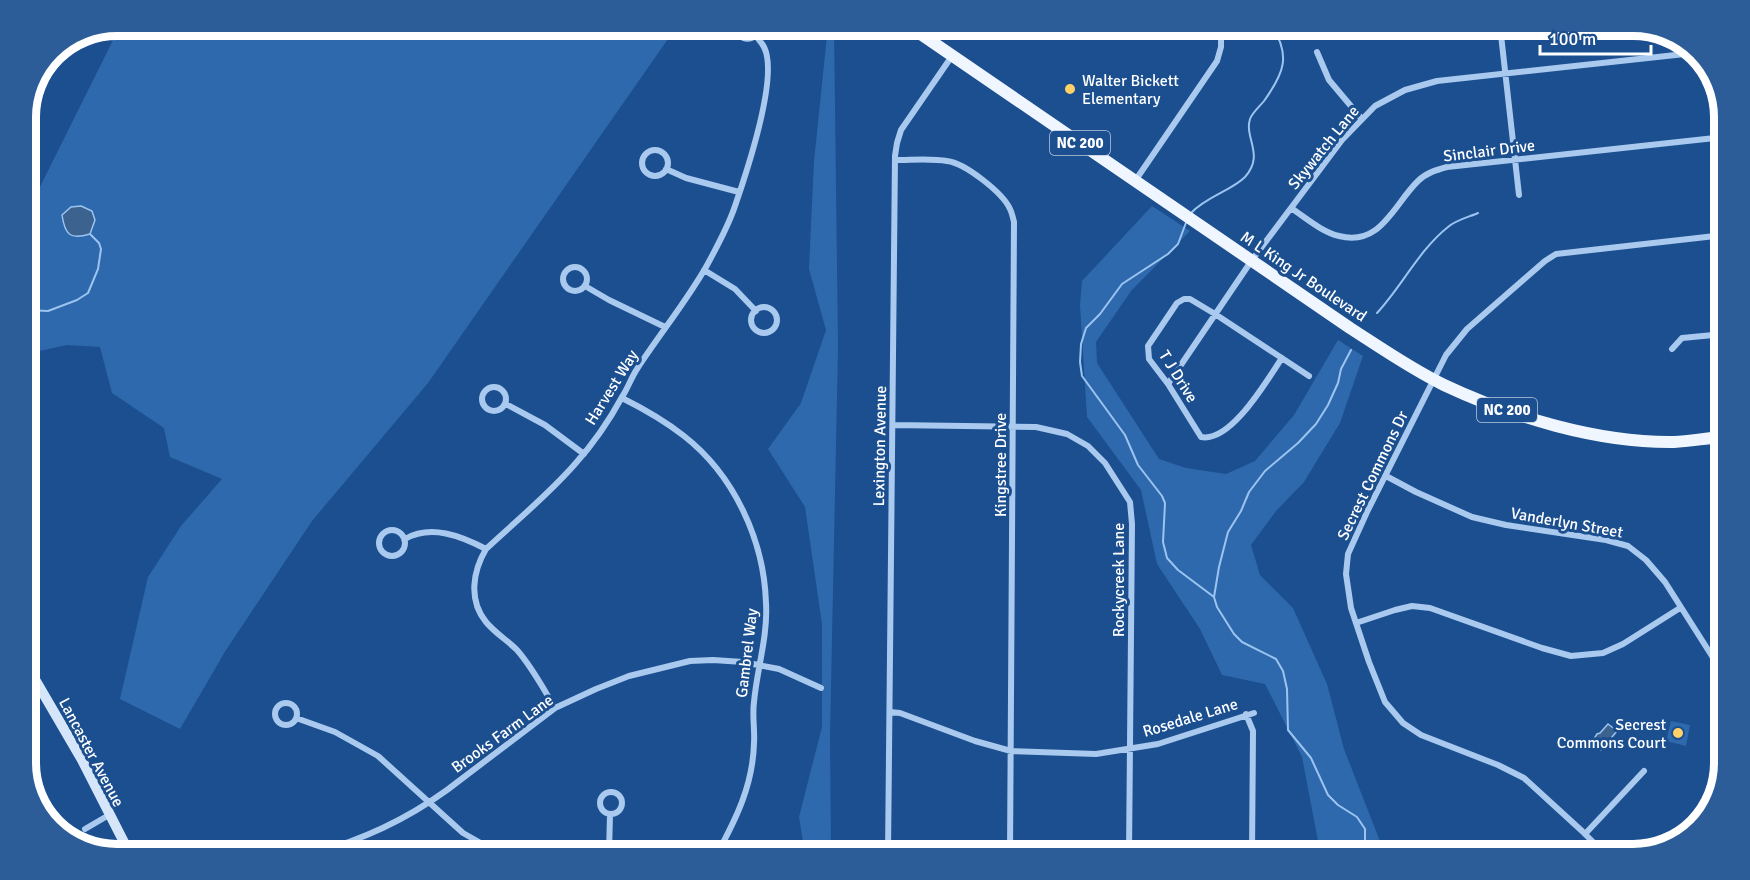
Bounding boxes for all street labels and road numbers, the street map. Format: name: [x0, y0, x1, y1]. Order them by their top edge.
street label: Skywatch Lane: [1284, 102, 1364, 194]
road number: NC 200: [1050, 131, 1110, 155]
street label: Sinclair Drive: [1442, 135, 1536, 167]
street label: M L King Jr Boulevard: [1237, 227, 1370, 326]
street label: Harvest Way: [581, 346, 643, 429]
street label: T J Drive: [1154, 347, 1202, 406]
street label: Lexington Avenue: [869, 385, 891, 507]
road number: NC 200: [1477, 398, 1537, 422]
street label: Secrest Commons Dr: [1333, 407, 1413, 543]
street label: Kingstree Drive: [991, 413, 1011, 517]
street label: Vanderlyn Street: [1509, 503, 1625, 543]
street label: Rockycreek Lane: [1109, 523, 1129, 637]
street label: Gambrel Way: [732, 607, 762, 699]
street label: Brooks Farm Lane: [448, 690, 558, 778]
street label: Rosedale Lane: [1140, 694, 1240, 742]
street label: Lancaster Avenue: [54, 695, 128, 810]

